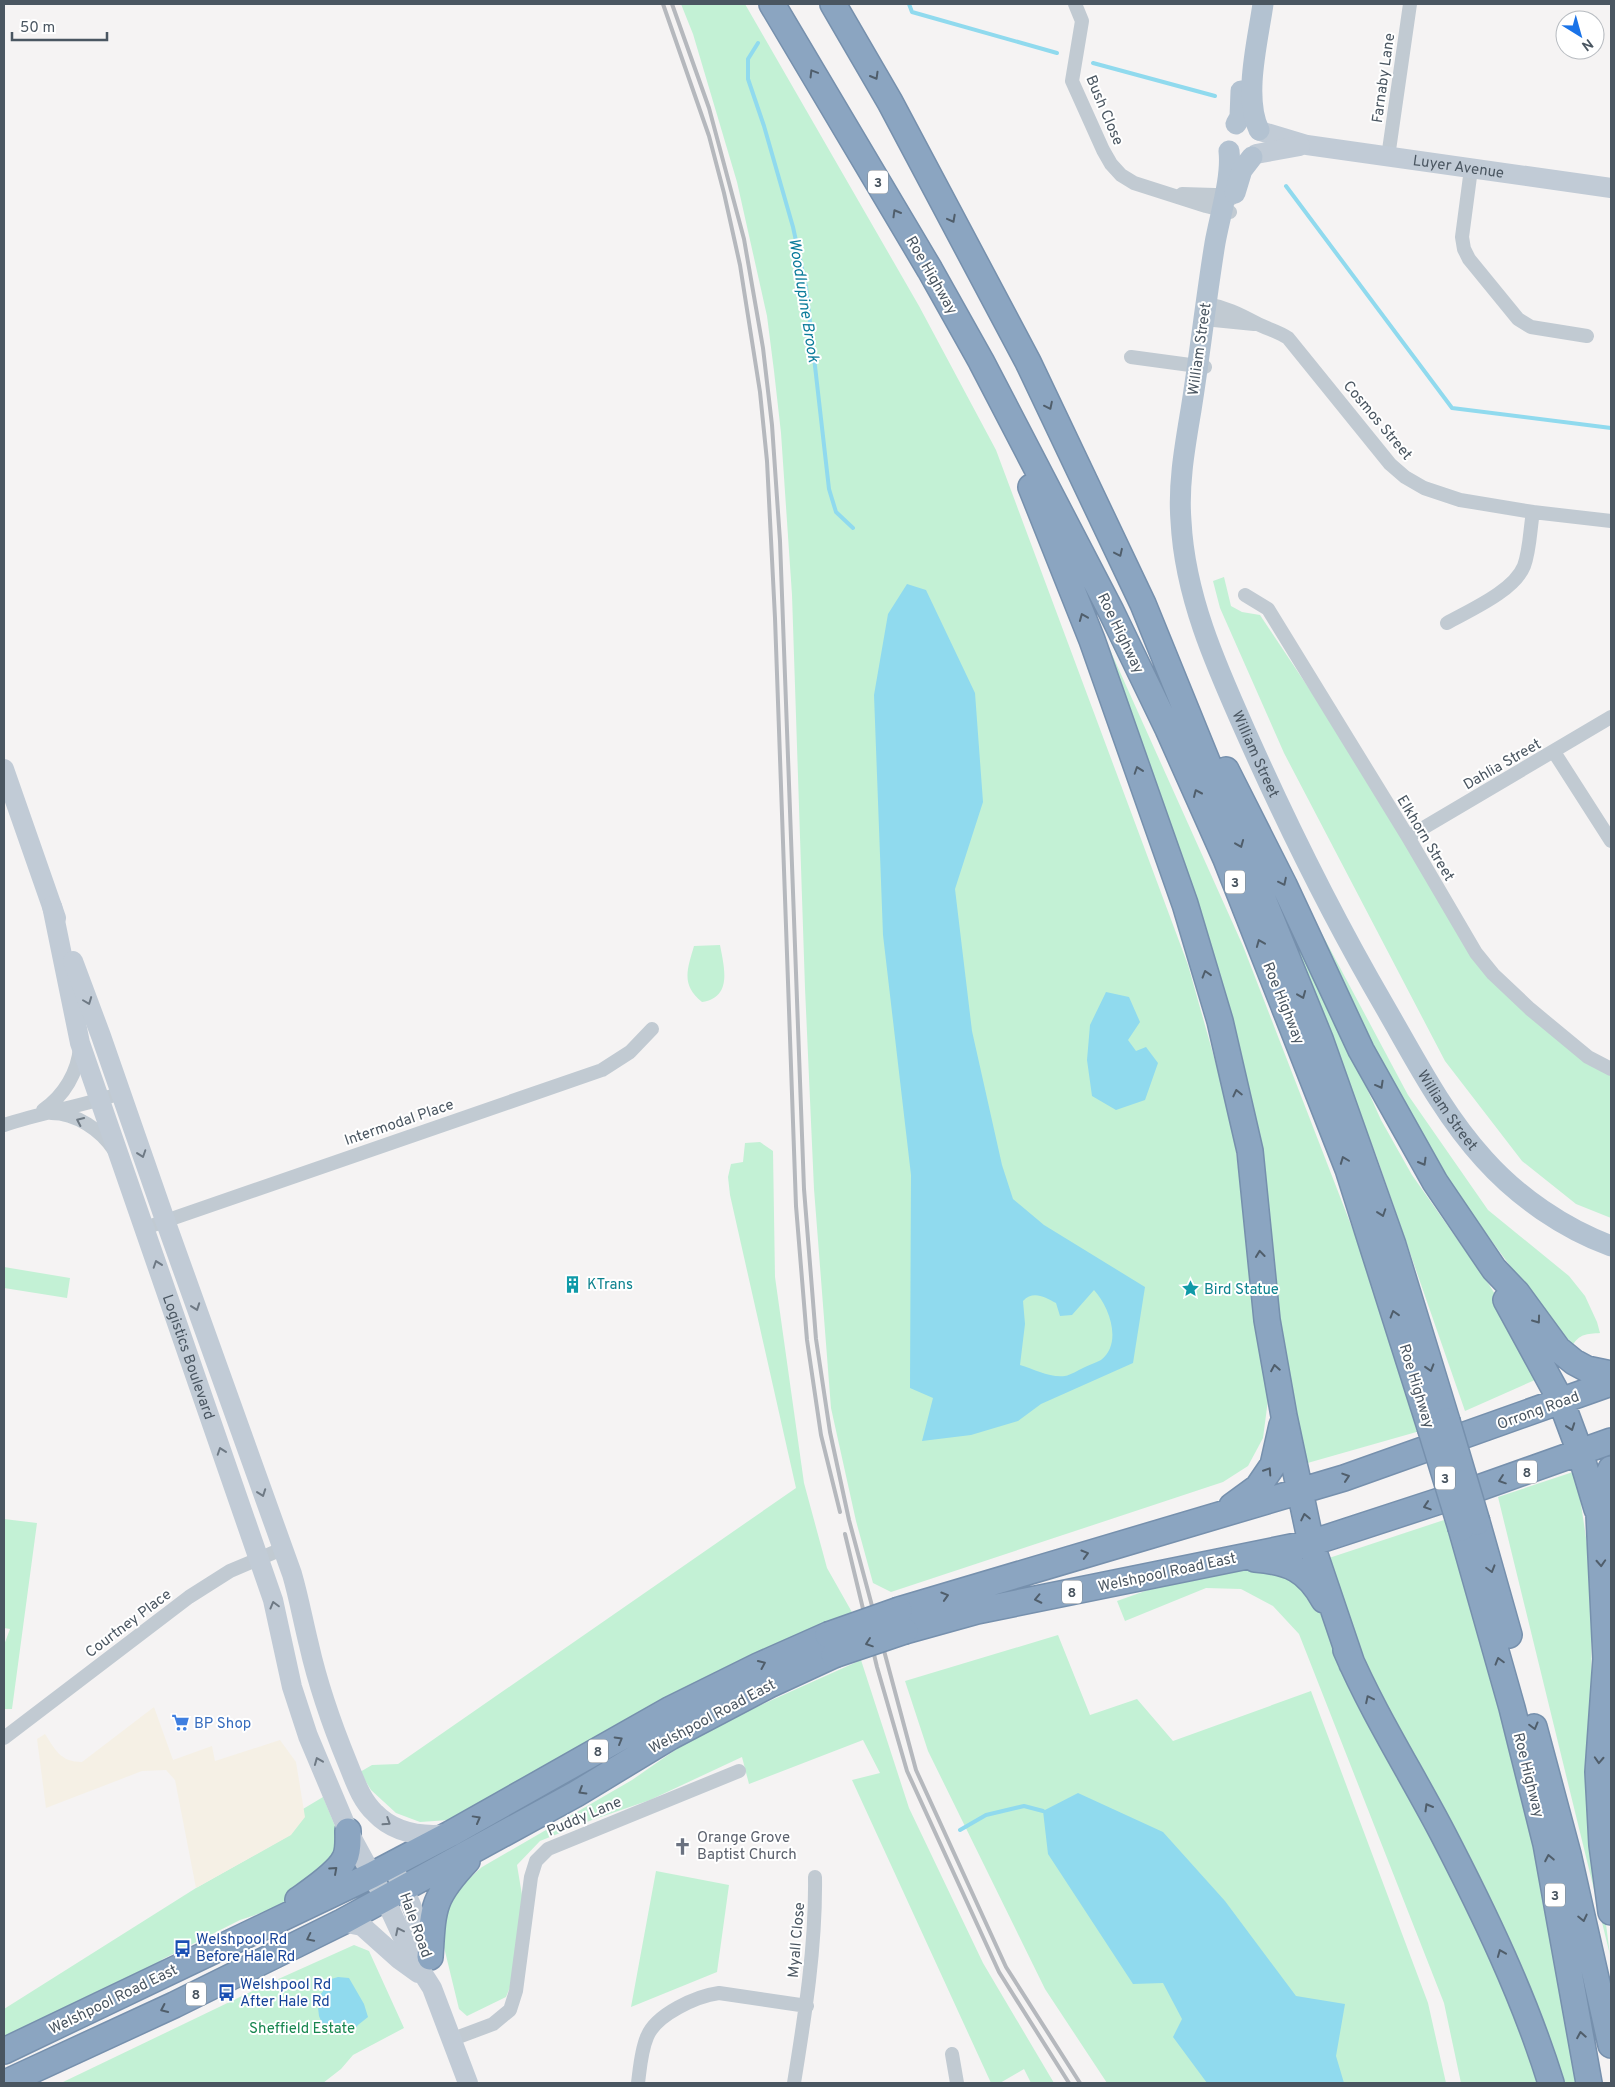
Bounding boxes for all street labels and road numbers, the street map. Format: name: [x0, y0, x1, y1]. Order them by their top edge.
street label: Farnaby Lane: [1369, 32, 1400, 124]
street label: Bush Close: [1080, 73, 1127, 148]
street label: Luyer Avenue: [1411, 152, 1505, 184]
road number: 3: [868, 170, 888, 193]
street label: Roe Highway: [901, 233, 961, 318]
street label: William Street: [1185, 301, 1216, 397]
street label: Cosmos Street: [1338, 377, 1416, 465]
street label: Roe Highway: [1092, 590, 1147, 677]
street label: William Street: [1226, 708, 1282, 801]
street label: Dahlia Street: [1460, 735, 1545, 795]
street label: Elkhorn Street: [1392, 792, 1458, 885]
road number: 3: [1225, 870, 1245, 894]
street label: Roe Highway: [1257, 960, 1308, 1048]
street label: William Street: [1412, 1067, 1481, 1155]
street label: Intermodal Place: [342, 1096, 457, 1151]
street label: Logistics Boulevard: [157, 1292, 218, 1422]
street label: Roe Highway: [1394, 1342, 1437, 1431]
street label: Orrong Road: [1495, 1388, 1582, 1435]
road number: 8: [1517, 1460, 1537, 1484]
road number: 3: [1435, 1466, 1455, 1490]
street label: Welshpool Road East: [1097, 1550, 1238, 1597]
road number: 8: [1062, 1580, 1082, 1604]
street label: Courtney Place: [82, 1586, 176, 1663]
street label: Welshpool Road East: [646, 1676, 779, 1759]
street label: Roe Highway: [1508, 1731, 1547, 1820]
road number: 8: [588, 1740, 608, 1762]
street label: Puddy Lane: [544, 1793, 625, 1842]
road number: 3: [1545, 1884, 1565, 1906]
street label: Hale Road: [394, 1890, 435, 1961]
street label: Myall Close: [785, 1902, 810, 1979]
street label: Welshpool Road East: [46, 1961, 181, 2040]
road number: 8: [186, 1982, 206, 2006]

